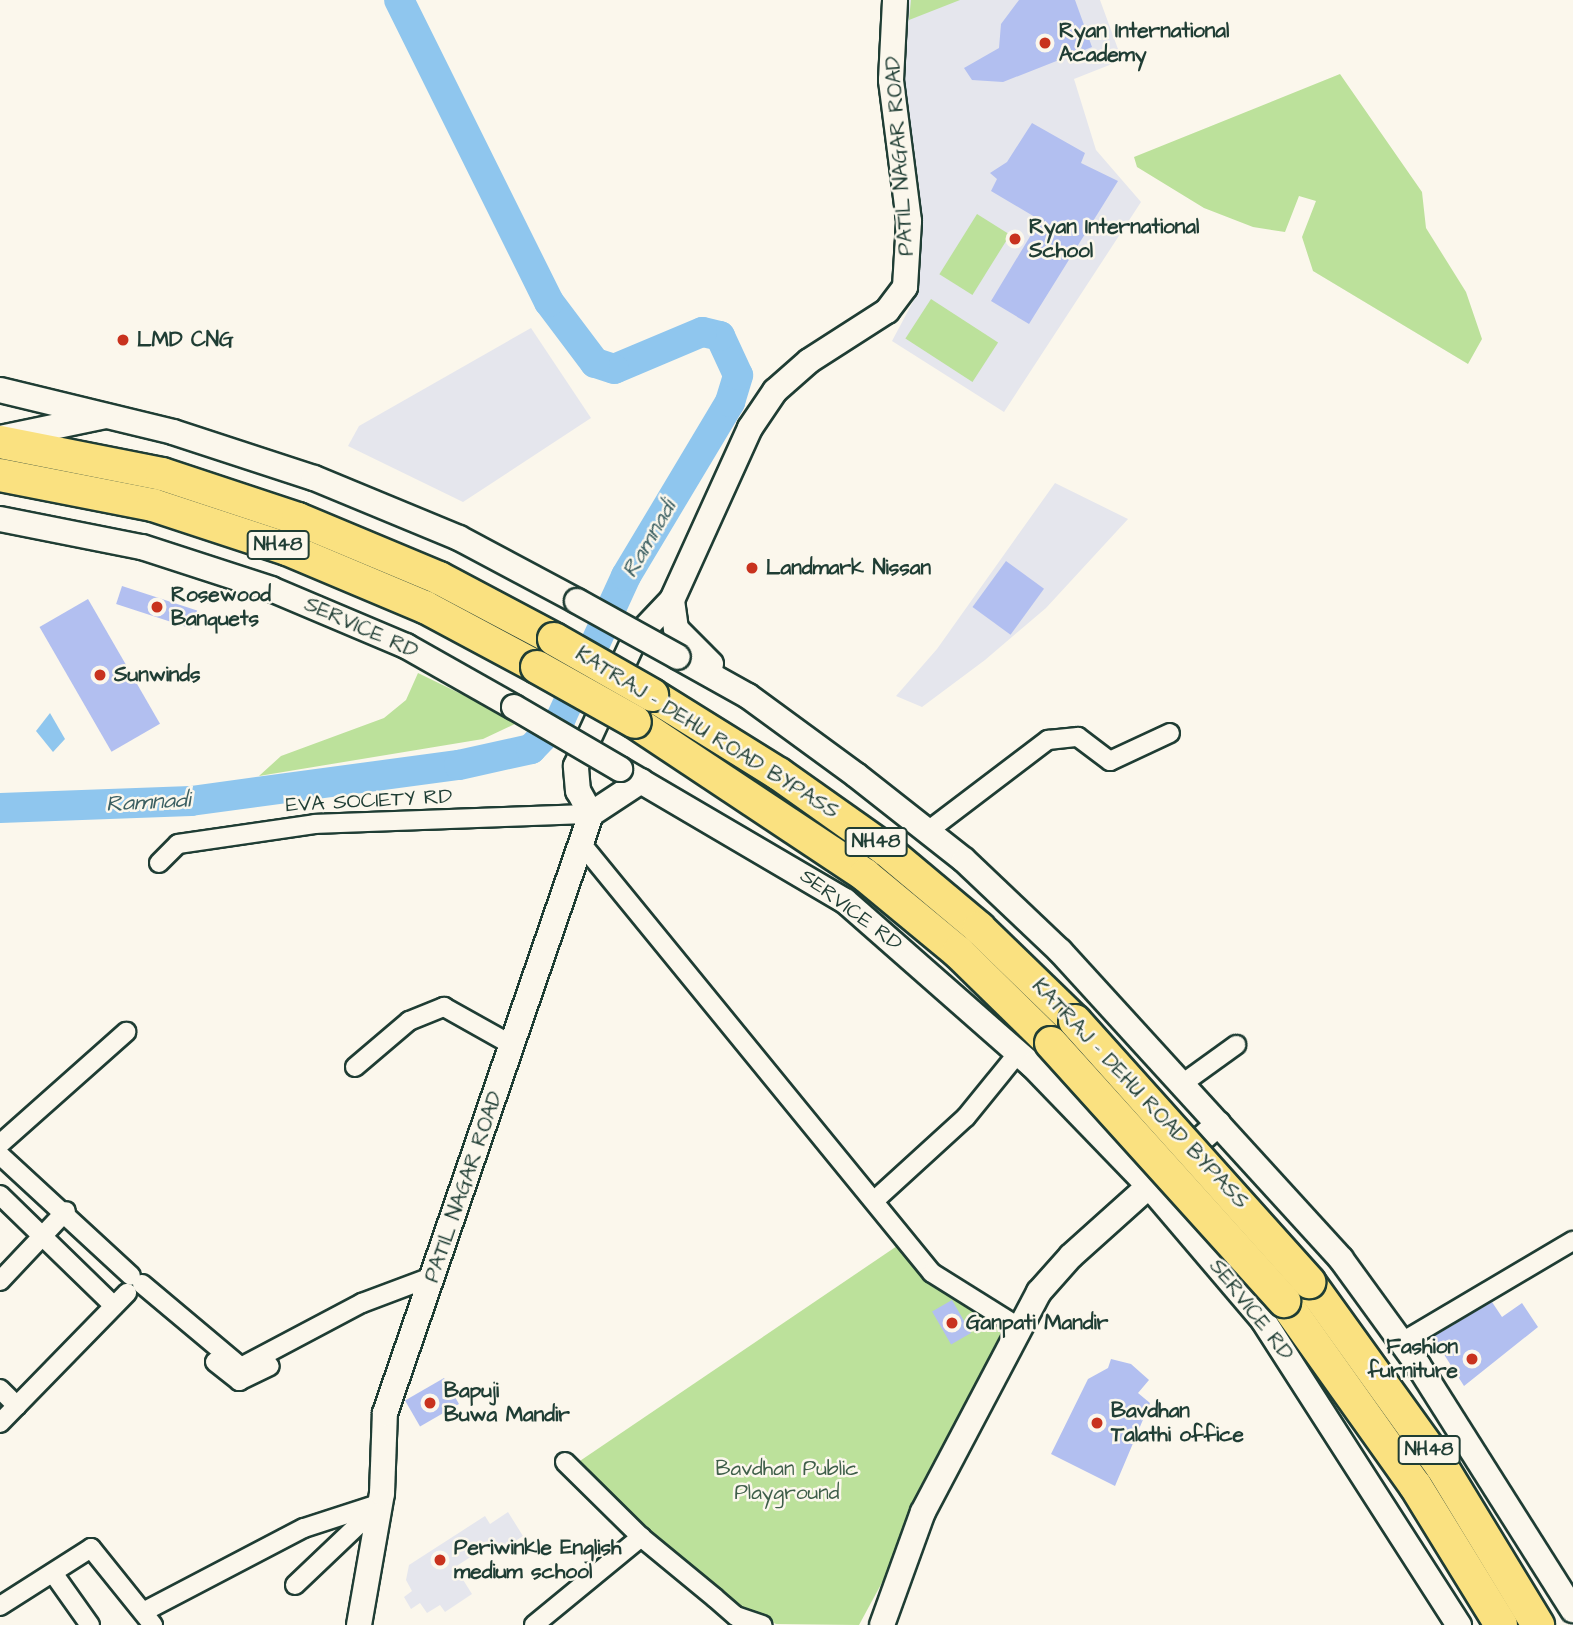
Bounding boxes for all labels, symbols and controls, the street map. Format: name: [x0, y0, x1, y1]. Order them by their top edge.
place label: Ryan International Academy: [1059, 18, 1229, 68]
marker: Ryan International Academy: [1037, 35, 1053, 51]
street label: PATIL NAGAR ROAD: [880, 55, 920, 257]
place label: Ryan International School: [1029, 214, 1199, 264]
marker: Ryan International School: [1007, 231, 1023, 247]
place label: LMD CNG: [137, 327, 234, 353]
marker: LMD CNG: [115, 332, 131, 348]
water label: Ramnadi: [616, 496, 682, 582]
road number: NH48: [246, 530, 310, 560]
place label: Landmark Nissan: [766, 555, 931, 581]
marker: Landmark Nissan: [744, 560, 760, 576]
place label: Rosewood Banquets: [171, 582, 271, 632]
street label: SERVICE RD: [300, 592, 422, 664]
marker: Rosewood Banquets: [149, 599, 165, 615]
street label: KATRAJ - DEHU ROAD BYPASS: [571, 641, 843, 825]
place label: Sunwinds: [114, 662, 201, 688]
marker: Sunwinds: [92, 667, 108, 683]
street label: EVA SOCIETY RD: [285, 784, 453, 818]
water label: Ramnadi: [105, 786, 191, 818]
road number: NH48: [844, 827, 908, 858]
street label: SERVICE RD: [795, 863, 907, 957]
street label: KATRAJ - DEHU ROAD BYPASS: [1027, 974, 1253, 1214]
street label: PATIL NAGAR ROAD: [420, 1088, 508, 1286]
street label: SERVICE RD: [1204, 1254, 1298, 1366]
place label: Ganpati Mandir: [966, 1310, 1108, 1336]
marker: Ganpati Mandir: [944, 1315, 960, 1331]
place label: Fashion furniture: [1367, 1334, 1458, 1384]
marker: Fashion furniture: [1464, 1351, 1480, 1367]
place label: Bapuji Buwa Mandir: [444, 1378, 570, 1428]
marker: Bapuji Buwa Mandir: [422, 1395, 438, 1411]
place label: Bavdhan Talathi office: [1111, 1398, 1244, 1448]
marker: Bavdhan Talathi office: [1089, 1415, 1105, 1431]
road number: NH48: [1398, 1434, 1460, 1466]
park label: Bavdhan Public Playground: [716, 1456, 858, 1506]
place label: Periwinkle English medium school: [454, 1535, 621, 1585]
marker: Periwinkle English medium school: [432, 1552, 448, 1568]

